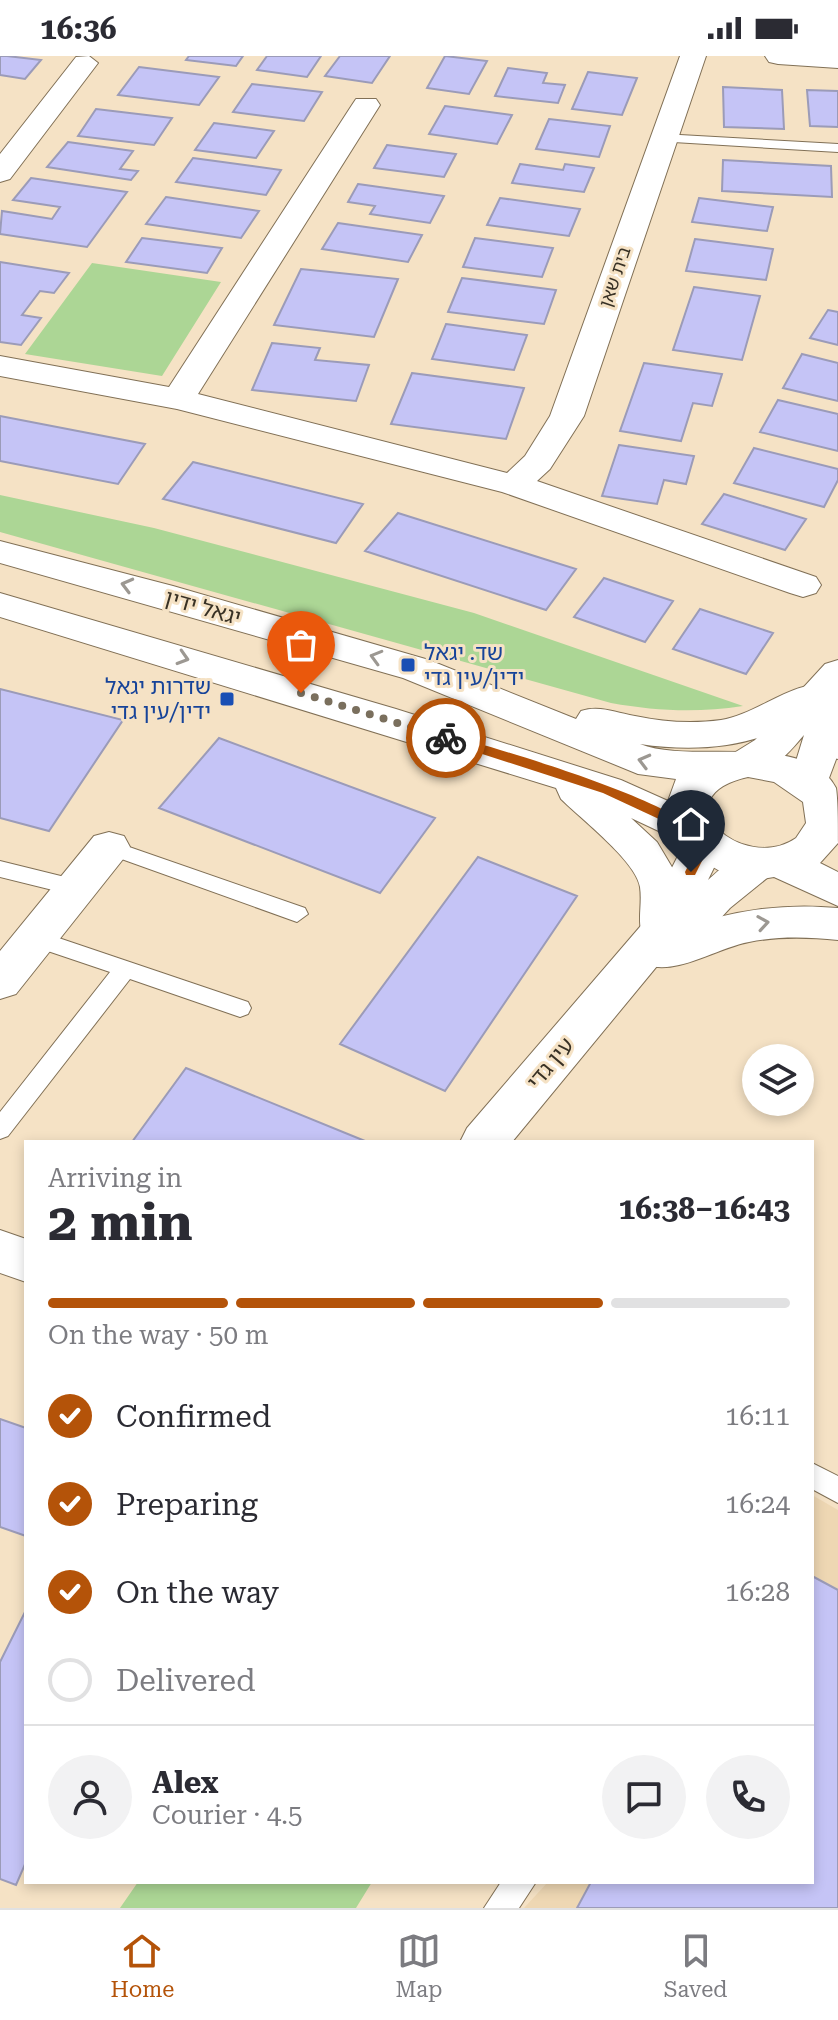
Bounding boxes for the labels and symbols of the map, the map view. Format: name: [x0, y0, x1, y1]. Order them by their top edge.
street label: בית שאן: [594, 244, 635, 310]
one-way arrow: [120, 578, 134, 594]
street label: יגאל ידין: [162, 585, 244, 630]
pin: [267, 611, 335, 693]
place label: שד. יגאל ידין/עין גדי: [424, 640, 524, 690]
one-way arrow: [175, 649, 189, 665]
one-way arrow: [370, 650, 384, 666]
marker: שד. יגאל ידין/עין גדי: [399, 656, 417, 674]
place label: שדרות יגאל ידין/עין גדי: [105, 674, 211, 724]
marker: שדרות יגאל ידין/עין גדי: [218, 690, 236, 708]
courier: [406, 698, 486, 778]
one-way arrow: [638, 754, 652, 771]
pin: [657, 790, 725, 872]
one-way arrow: [757, 915, 770, 932]
street label: עין גדי: [522, 1033, 579, 1094]

